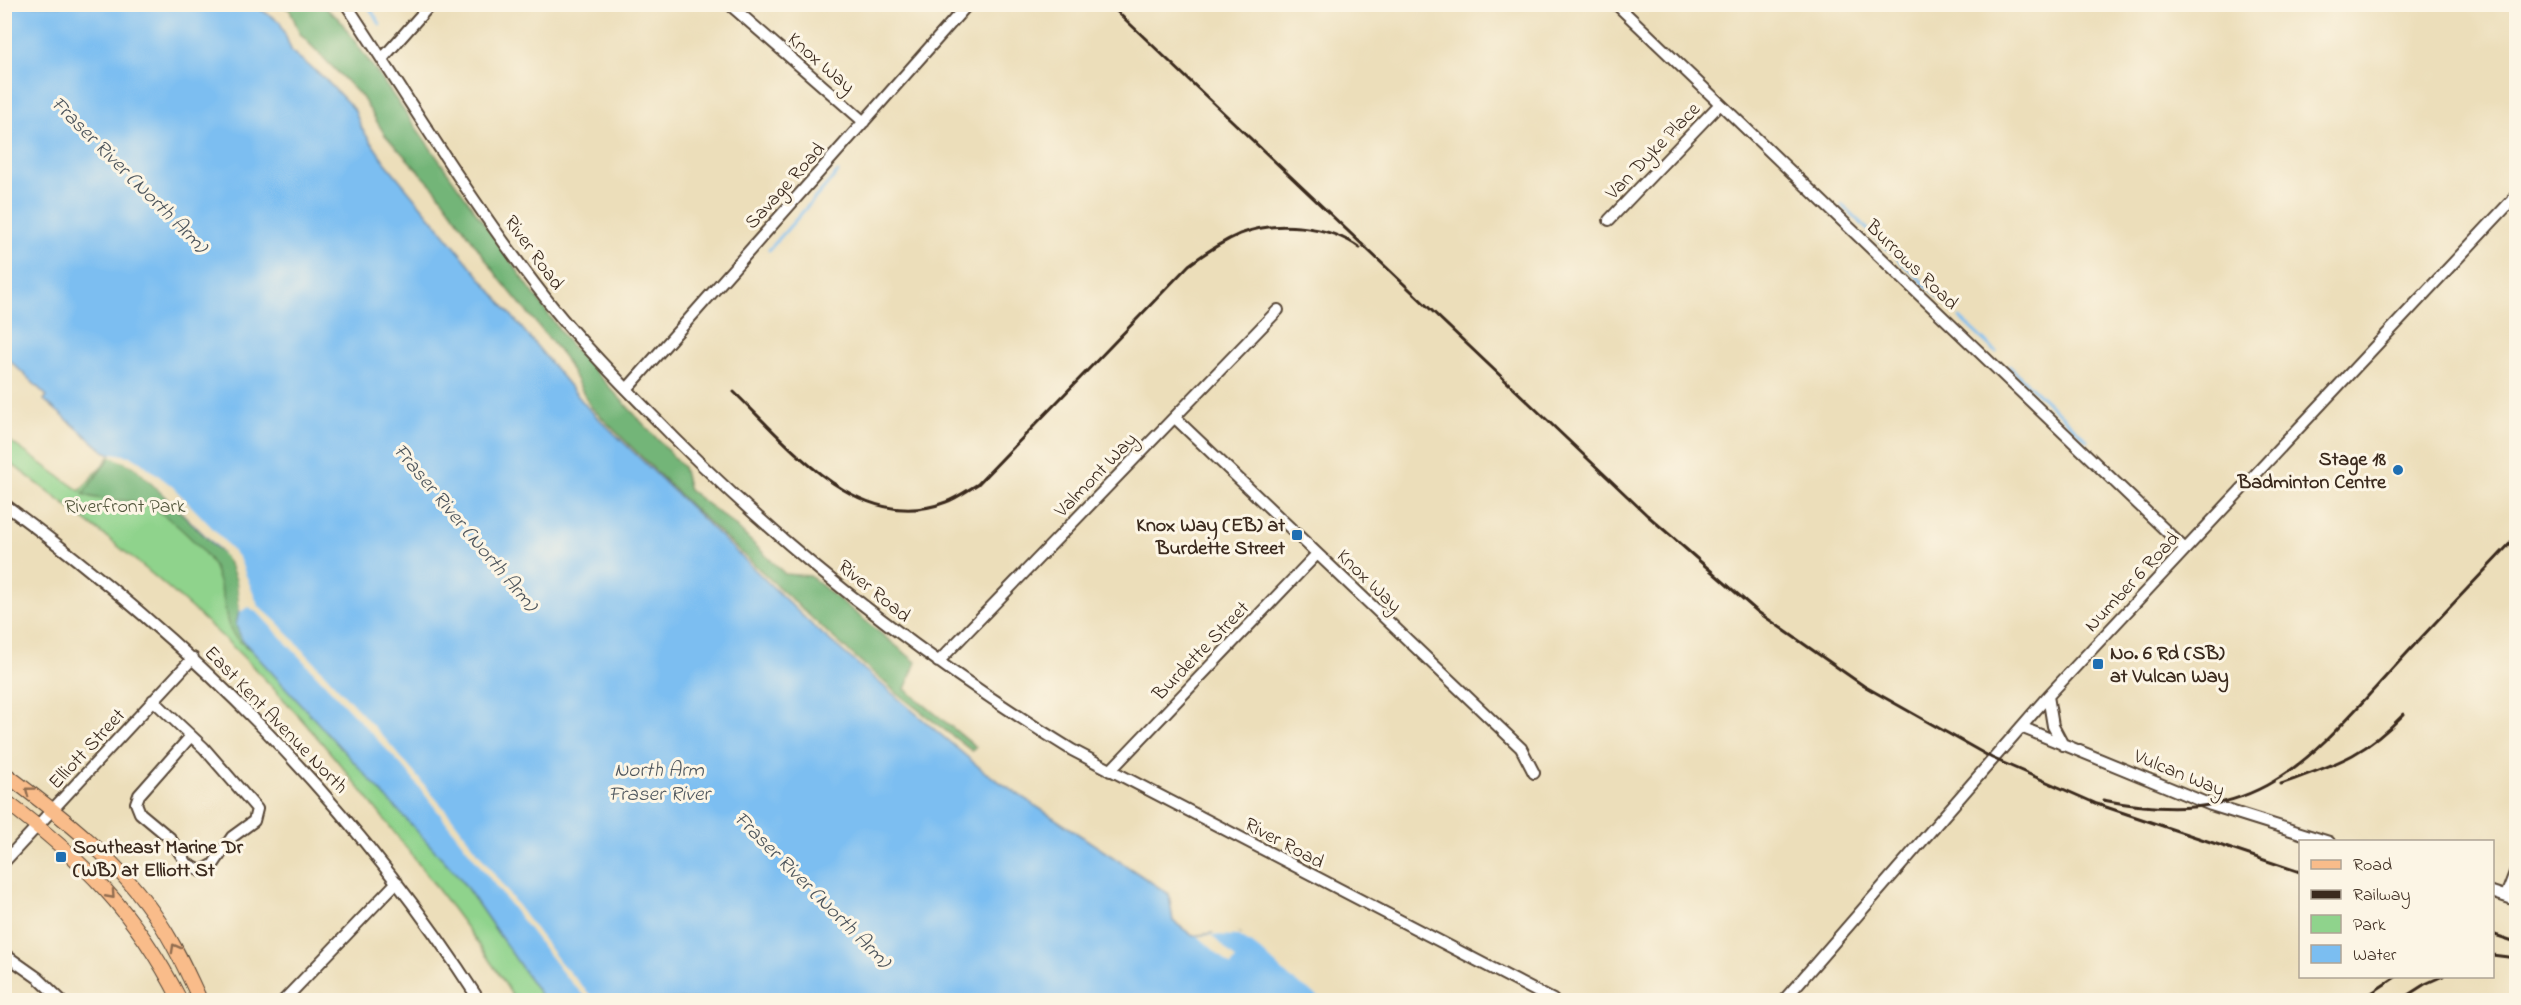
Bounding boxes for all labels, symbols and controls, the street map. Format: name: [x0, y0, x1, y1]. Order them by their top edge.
street label: Knox Way: [780, 26, 861, 102]
water label: Fraser River (North Arm): [43, 90, 215, 262]
street label: Van Dyke Place: [1599, 96, 1708, 208]
street label: Savage Road: [739, 137, 834, 237]
street label: River Road: [496, 210, 570, 297]
street label: Burrows Road: [1858, 213, 1964, 318]
street label: Valmont Way: [1048, 427, 1145, 526]
water label: Fraser River (North Arm): [385, 438, 545, 620]
place label: Stage 18 Badminton Centre: [2237, 446, 2387, 498]
marker: Stage 18 Badminton Centre: [2391, 463, 2405, 477]
park label: Riverfront Park: [64, 493, 186, 522]
place label: Knox Way (EB) at Burdette Street: [1136, 512, 1285, 564]
street label: Number 6 Road: [2078, 526, 2187, 640]
marker: Knox Way (EB) at Burdette Street: [1290, 528, 1304, 542]
street label: Knox Way: [1329, 543, 1408, 620]
street label: River Road: [831, 553, 916, 630]
street label: Burdette Street: [1146, 595, 1257, 709]
street label: East Kent Avenue North: [197, 640, 354, 801]
place label: No. 6 Rd (SB) at Vulcan Way: [2110, 640, 2229, 693]
marker: No. 6 Rd (SB) at Vulcan Way: [2091, 657, 2105, 671]
street label: Elliott Street: [43, 702, 133, 797]
street label: Vulcan Way: [2128, 742, 2229, 806]
water label: North Arm Fraser River: [608, 756, 712, 810]
one-way arrow: [25, 788, 36, 799]
water label: Fraser River (North Arm): [726, 805, 898, 977]
street label: River Road: [1239, 811, 1329, 877]
place label: Southeast Marine Dr (WB) at Elliott St: [73, 834, 244, 886]
legend: [2299, 840, 2494, 978]
marker: Southeast Marine Dr (WB) at Elliott St: [54, 850, 68, 864]
text: Road: [2353, 853, 2392, 879]
text: Railway: [2353, 883, 2410, 909]
one-way arrow: [104, 888, 115, 899]
text: Park: [2353, 913, 2386, 939]
text: Water: [2353, 943, 2397, 969]
one-way arrow: [171, 944, 182, 954]

